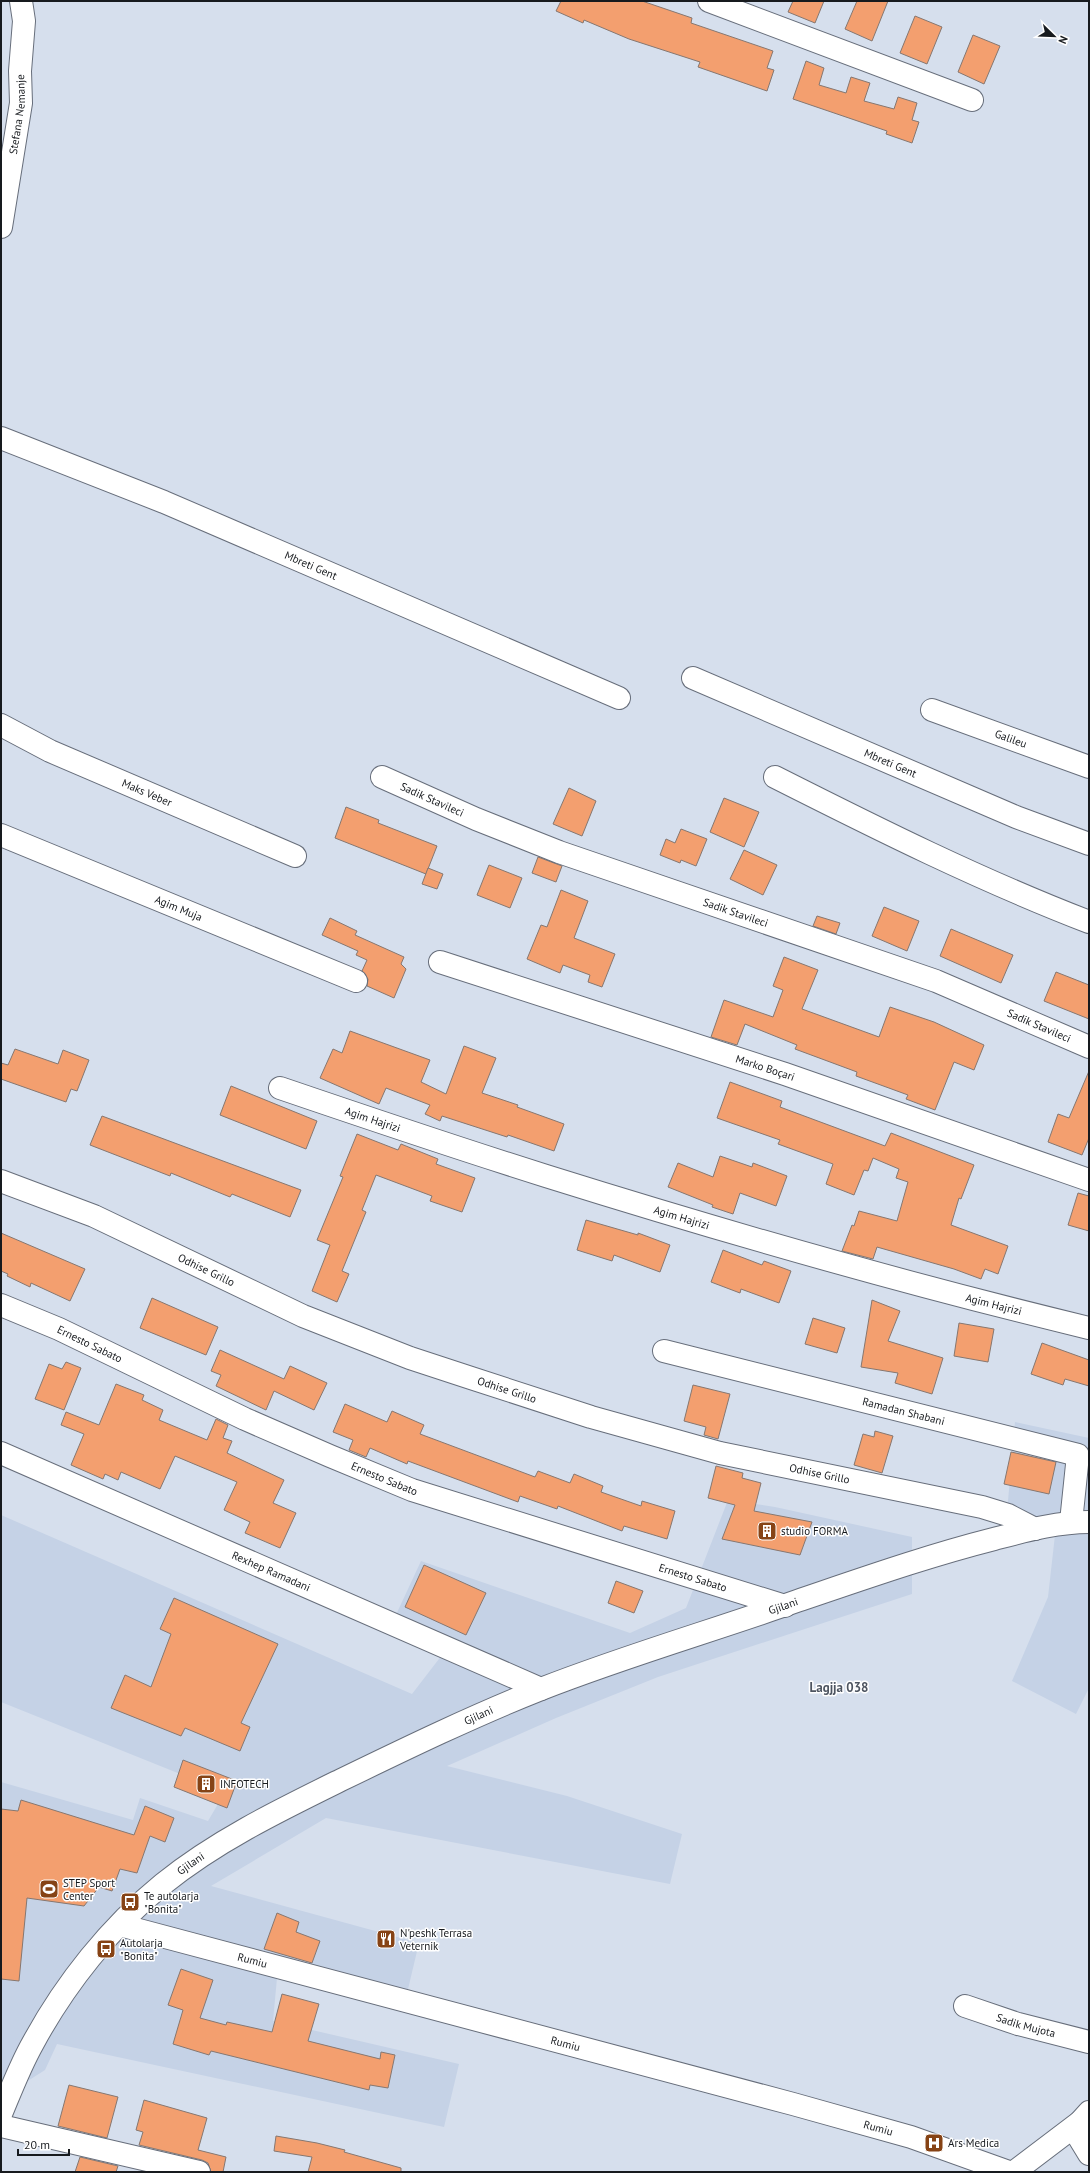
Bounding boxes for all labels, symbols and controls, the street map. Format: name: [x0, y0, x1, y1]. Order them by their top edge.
north arrow: [1034, 16, 1074, 56]
text: N: [1055, 34, 1071, 46]
street label: Stefana Nemanje: [6, 74, 28, 155]
street label: Mbreti Gent: [282, 548, 339, 583]
street label: Galileu: [993, 726, 1029, 751]
street label: Mbreti Gent: [862, 746, 919, 781]
street label: Maks Veber: [120, 776, 174, 810]
street label: Sadik Stavileci: [398, 779, 466, 820]
street label: Agim Muja: [153, 892, 204, 924]
street label: Sadik Stavileci: [701, 895, 770, 930]
street label: Sadik Stavileci: [1005, 1006, 1073, 1045]
street label: Marko Boçari: [734, 1051, 797, 1084]
street label: Agim Hajrizi: [343, 1104, 402, 1135]
street label: Agim Hajrizi: [652, 1203, 711, 1232]
street label: Odhise Grillo: [176, 1250, 237, 1289]
street label: Agim Hajrizi: [964, 1290, 1023, 1318]
street label: Ernesto Sabato: [55, 1322, 125, 1366]
street label: Odhise Grillo: [476, 1374, 538, 1406]
street label: Ramadan Shabani: [861, 1394, 946, 1428]
street label: Ernesto Sabato: [349, 1459, 419, 1498]
street label: Odhise Grillo: [788, 1460, 851, 1487]
building icon: studio FORMA: [756, 1520, 778, 1542]
place label: studio FORMA: [781, 1524, 848, 1538]
street label: Rexhep Ramadani: [230, 1548, 313, 1594]
street label: Ernesto Sabato: [657, 1560, 729, 1595]
street label: Gjilani: [767, 1594, 800, 1617]
district label: Lagjja 038: [810, 1679, 868, 1696]
street label: Gjilani: [462, 1703, 495, 1728]
building icon: INFOTECH: [195, 1773, 217, 1795]
place label: INFOTECH: [220, 1777, 269, 1791]
street label: Gjilani: [174, 1849, 207, 1878]
place label: STEP Sport Center: [63, 1876, 115, 1903]
sports icon: STEP Sport Center: [38, 1878, 60, 1900]
place label: Te autolarja "Bonita": [144, 1889, 199, 1916]
bus stop icon: Te autolarja "Bonita": [119, 1891, 141, 1913]
place label: N'peshk Terrasa Veternik: [399, 1926, 472, 1953]
restaurant icon: N'peshk Terrasa Veternik: [375, 1928, 397, 1950]
place label: Autolarja "Bonita": [120, 1936, 163, 1963]
bus stop icon: Autolarja "Bonita": [95, 1938, 117, 1960]
street label: Rumiu: [236, 1950, 269, 1971]
street label: Sadik Mujota: [995, 2010, 1057, 2040]
street label: Rumiu: [549, 2033, 582, 2054]
street label: Rumiu: [862, 2117, 895, 2139]
scale bar: [18, 2131, 69, 2157]
hospital icon: Ars Medica: [923, 2132, 945, 2154]
place label: Ars Medica: [948, 2136, 999, 2150]
text: 20 m: [24, 2137, 50, 2152]

